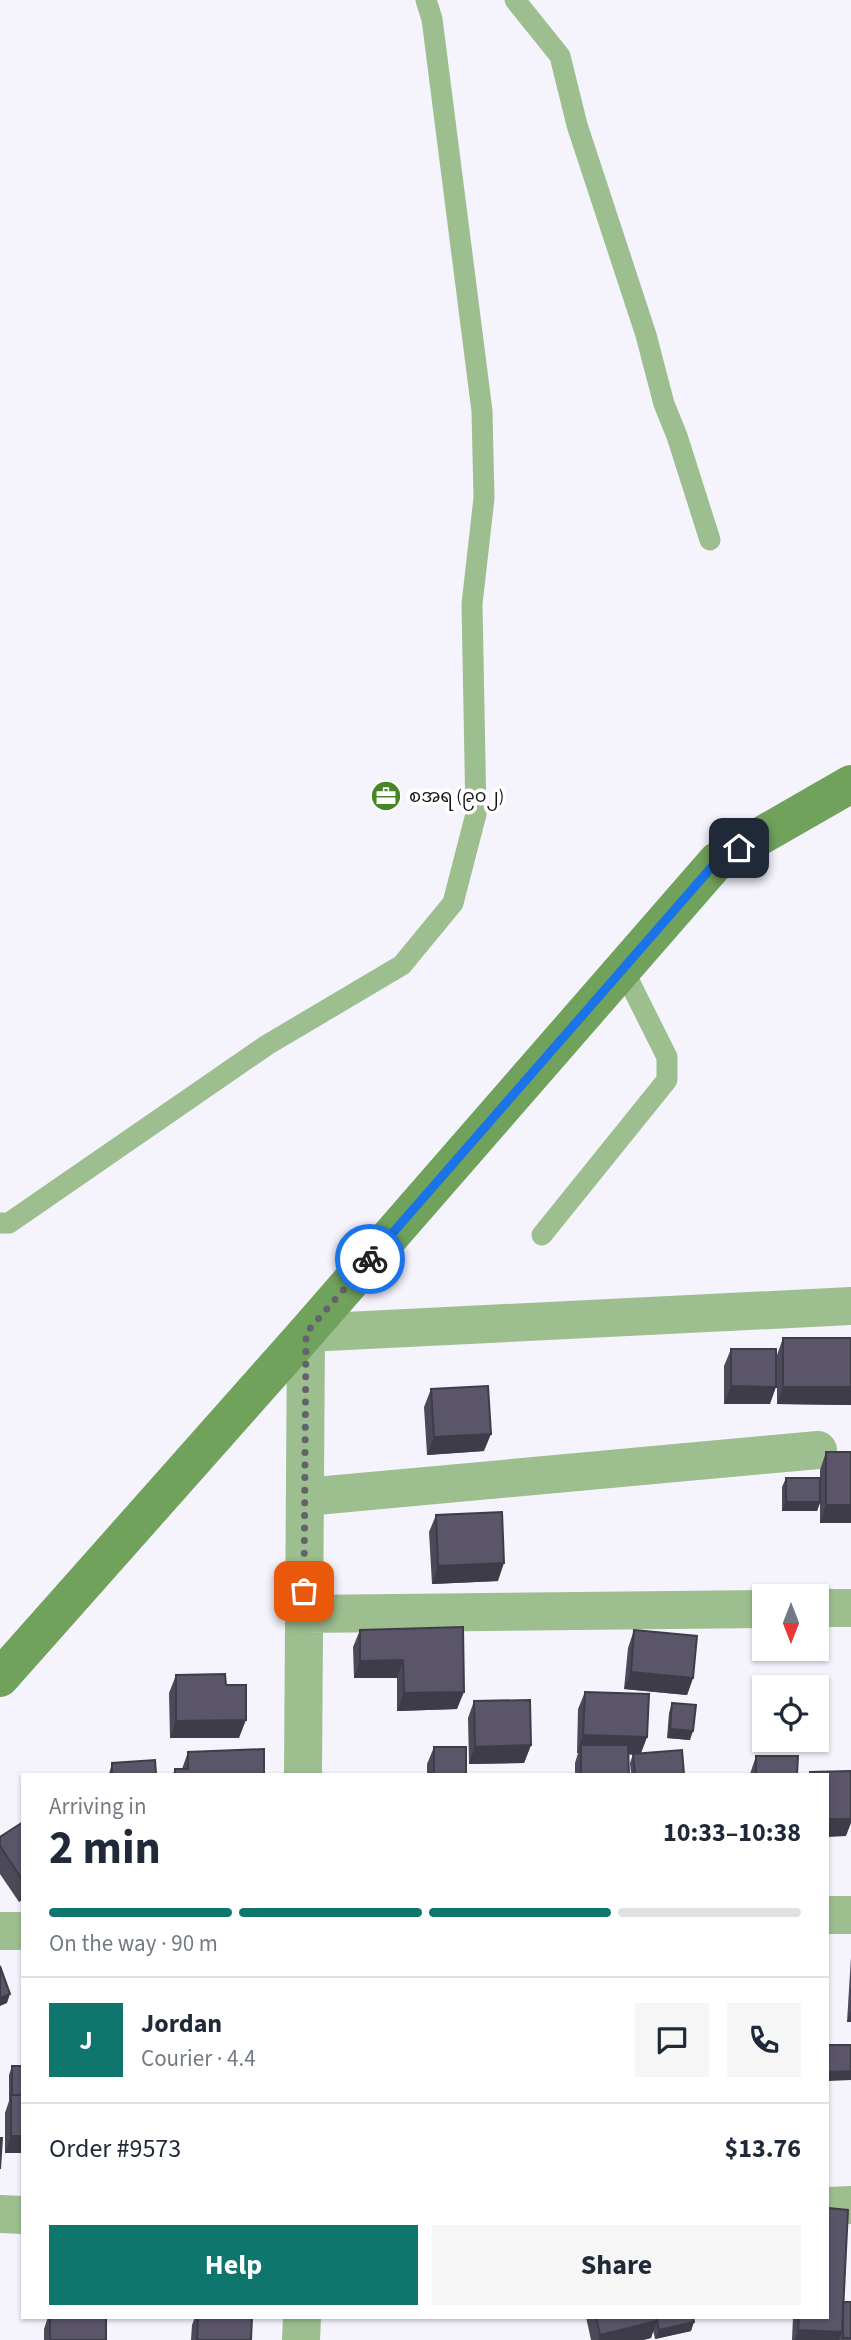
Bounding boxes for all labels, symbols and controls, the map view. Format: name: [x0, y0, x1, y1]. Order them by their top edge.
office icon: စအရ (၉၀၂): [369, 779, 403, 813]
place label: စအရ (၉၀၂): [409, 784, 504, 811]
pin: [709, 818, 769, 878]
icon: home: [720, 829, 758, 867]
courier: [335, 1224, 405, 1294]
icon: bike: [351, 1240, 389, 1278]
pin: [274, 1561, 334, 1621]
icon: bag: [285, 1572, 323, 1610]
north arrow: [752, 1584, 830, 1661]
map controls: [752, 1584, 829, 1752]
button: locate: [752, 1675, 829, 1752]
text: Arriving in: [49, 1790, 147, 1823]
text: 10:33–10:38: [663, 1814, 801, 1851]
text: 2 min: [49, 1816, 161, 1881]
text: On the way · 90 m: [49, 1927, 218, 1960]
button: chat: [635, 2003, 709, 2077]
button: phone: [727, 2003, 801, 2077]
text: Jordan: [141, 2005, 222, 2042]
text: J: [79, 2022, 93, 2059]
text: Courier · 4.4: [141, 2042, 256, 2075]
text: Order #9573: [49, 2130, 181, 2167]
text: $13.76: [725, 2130, 801, 2167]
button: Help: [49, 2225, 418, 2305]
button: Share: [432, 2225, 801, 2305]

